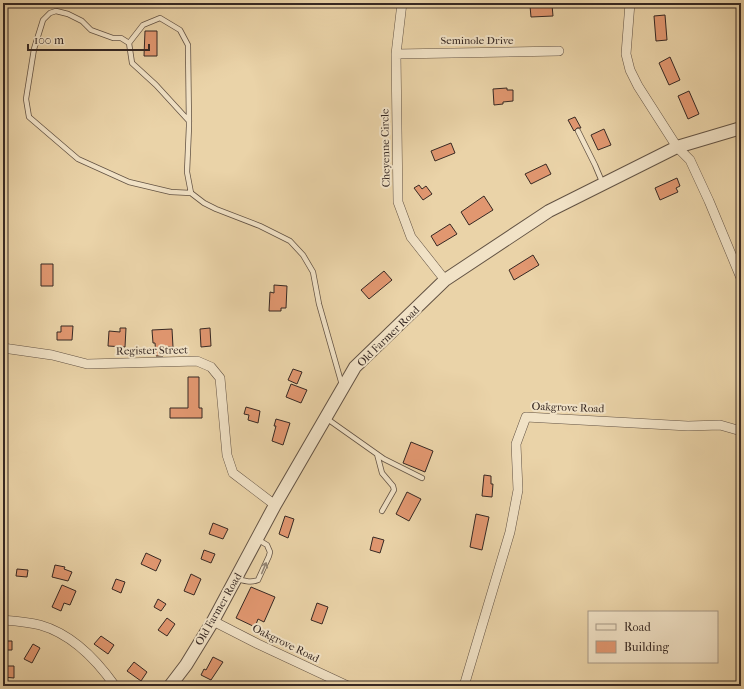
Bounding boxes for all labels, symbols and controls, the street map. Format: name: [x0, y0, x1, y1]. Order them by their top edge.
scale bar: [28, 26, 149, 52]
text: 100 m: [34, 33, 64, 47]
street label: Seminole Drive: [441, 34, 514, 47]
street label: Cheyenne Circle: [378, 108, 393, 188]
street label: Old Farmer Road: [354, 303, 423, 369]
street label: Register Street: [116, 343, 188, 358]
street label: Oakgrove Road: [531, 400, 606, 415]
one-way arrow: [261, 563, 268, 575]
street label: Old Farmer Road: [192, 570, 245, 648]
legend: [588, 611, 718, 663]
text: Road: [624, 620, 651, 634]
street label: Oakgrove Road: [250, 622, 322, 666]
text: Building: [624, 640, 669, 654]

